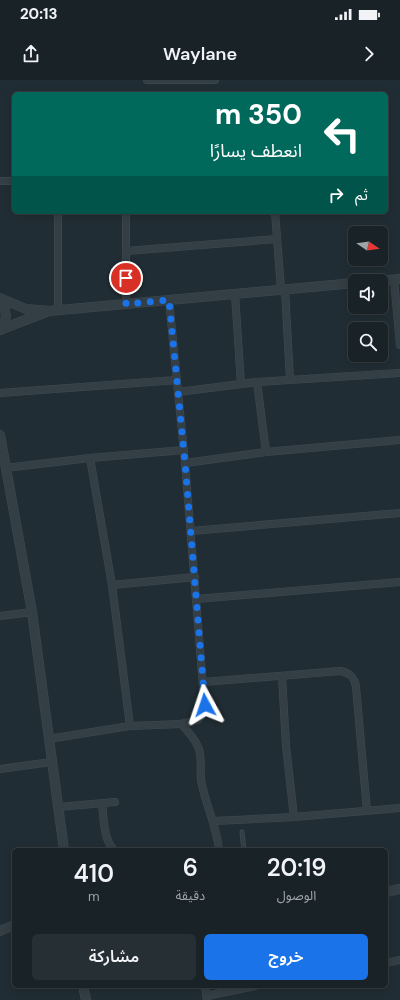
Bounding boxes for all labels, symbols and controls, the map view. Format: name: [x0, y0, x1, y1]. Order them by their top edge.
text: 20:13: [20, 4, 57, 24]
text: Waylane: [163, 42, 237, 66]
icon: share: [20, 43, 42, 65]
icon: forward: [358, 43, 380, 65]
text: 350 m: [215, 96, 302, 133]
icon: left: [316, 108, 368, 160]
text: انعطف يسارًا: [210, 139, 302, 163]
icon: right: [325, 184, 347, 206]
text: ثم: [355, 185, 368, 205]
north arrow: [348, 226, 388, 266]
map controls: [348, 226, 388, 362]
pin: [109, 261, 143, 295]
icon: arrive: [115, 267, 137, 289]
button: sound: [348, 274, 388, 314]
button: search: [348, 322, 388, 362]
position arrow: [184, 684, 226, 726]
text: 6: [183, 852, 198, 883]
text: 20:19: [267, 852, 326, 883]
text: 410: [74, 858, 114, 889]
text: دقيقة: [176, 887, 205, 904]
text: الوصول: [277, 887, 316, 904]
text: m: [88, 888, 100, 905]
button: مشاركة: [32, 934, 196, 980]
button: خروج: [204, 934, 368, 980]

